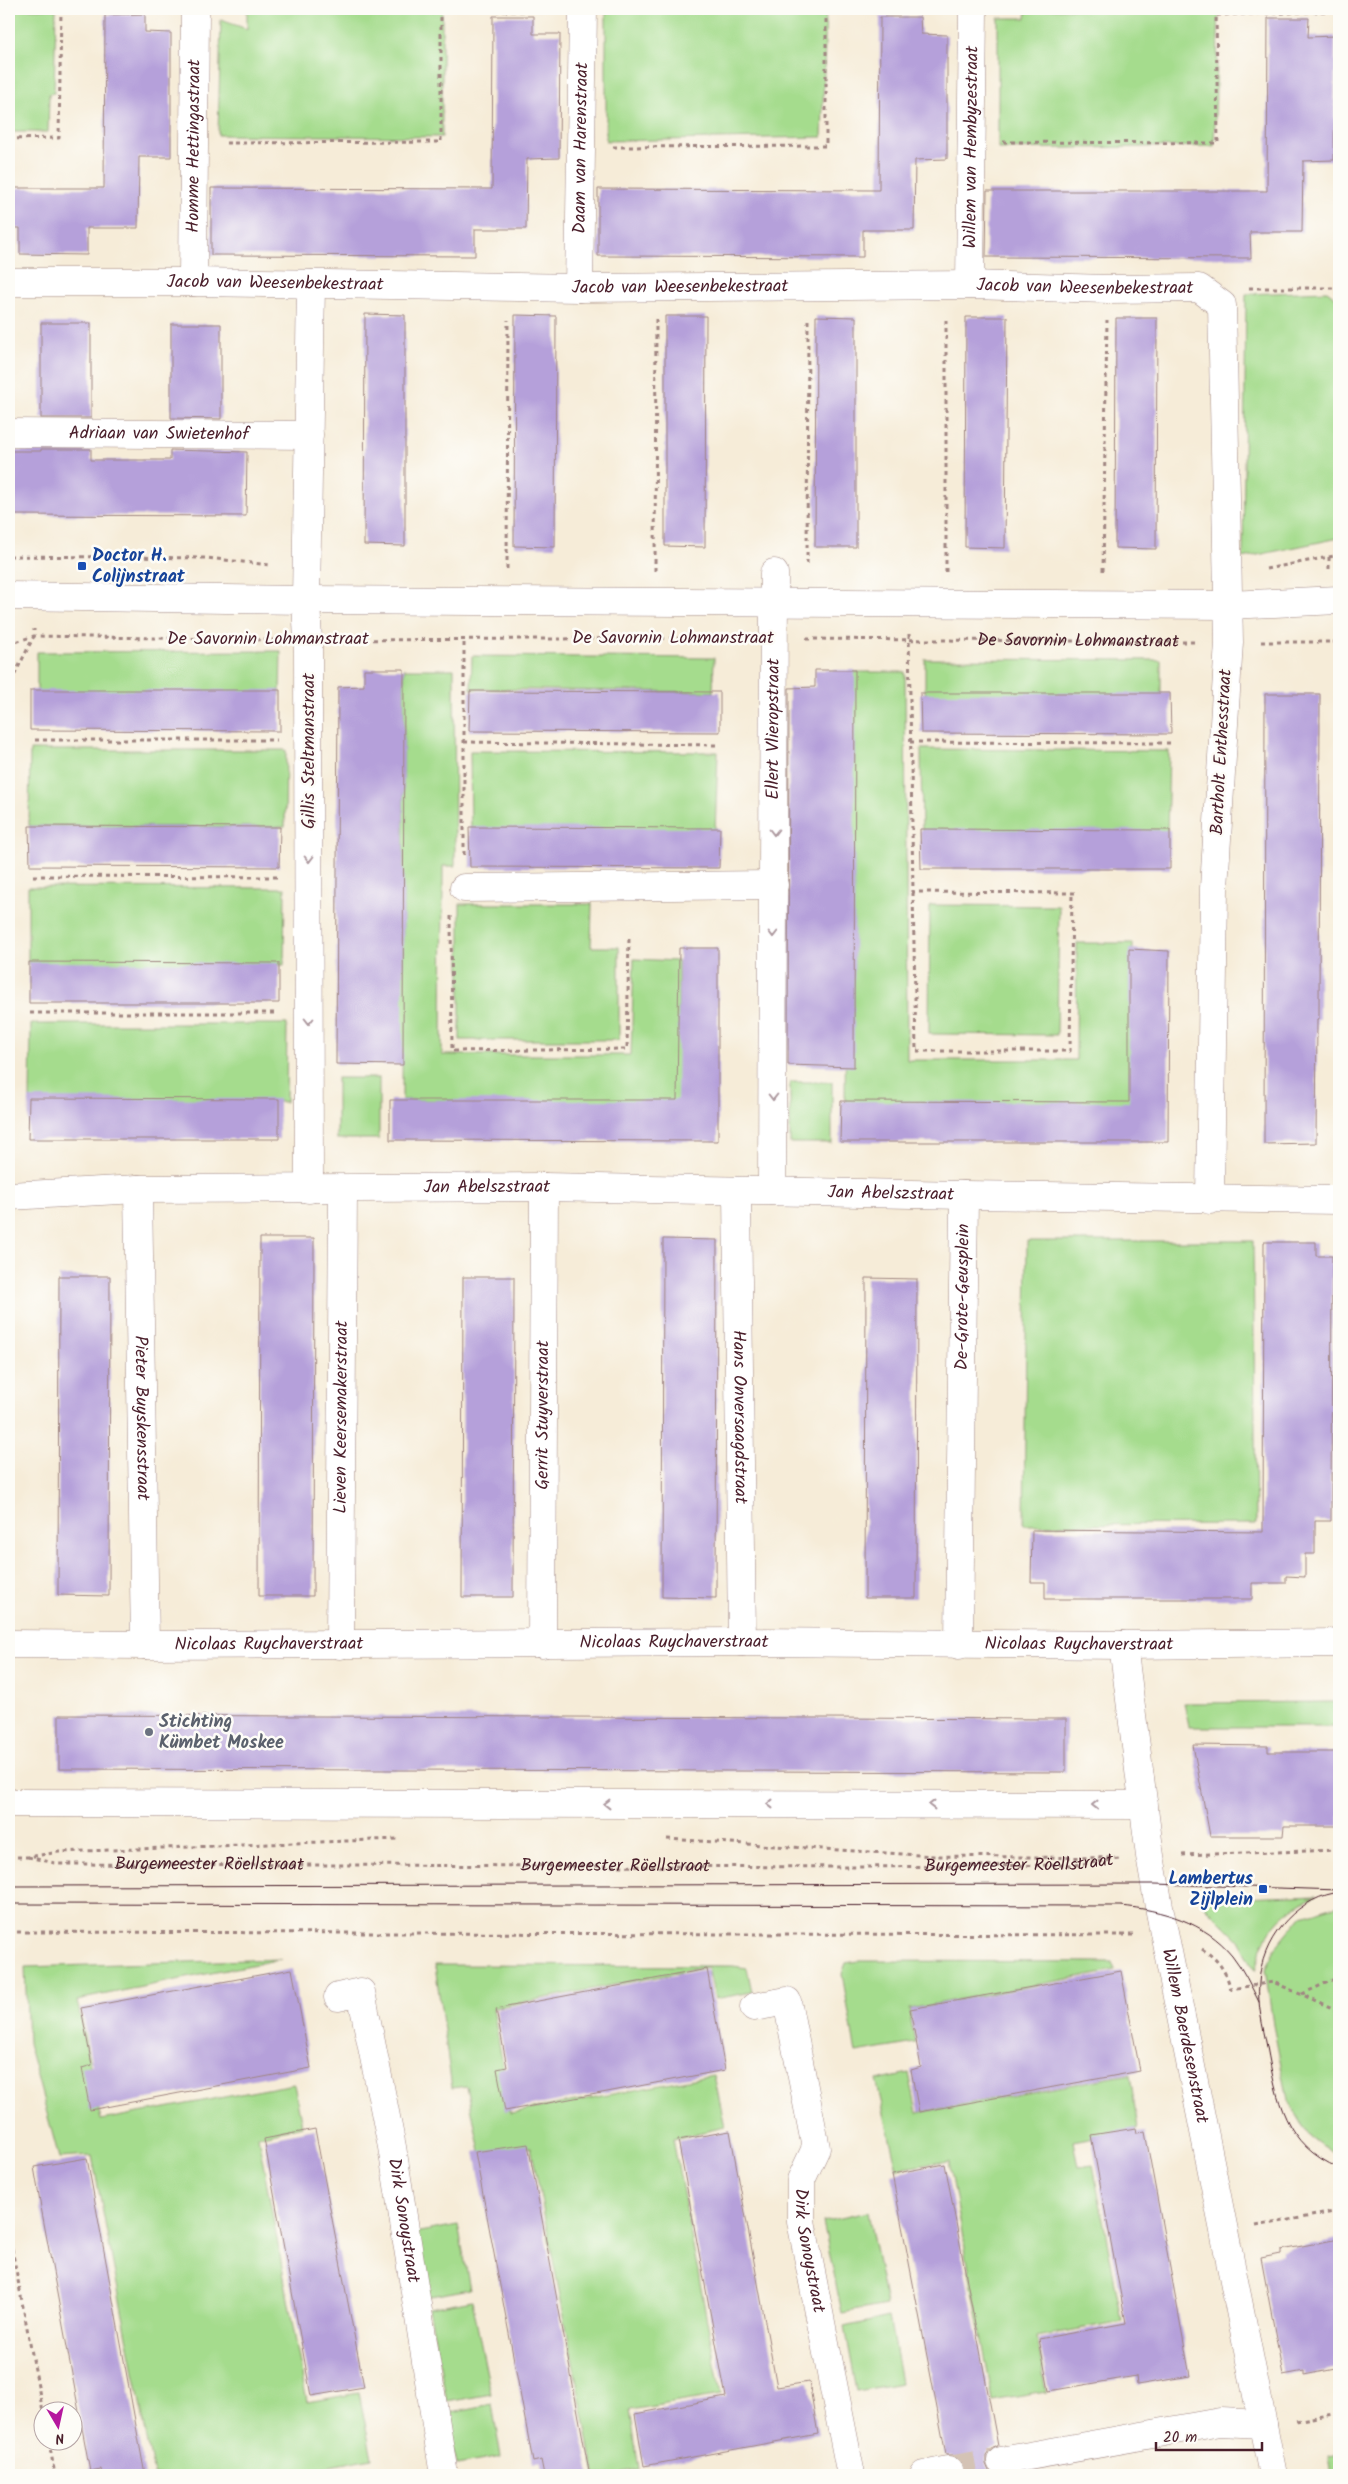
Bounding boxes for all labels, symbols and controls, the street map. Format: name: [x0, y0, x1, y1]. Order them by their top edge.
street label: Willem van Hembyzestraat: [956, 44, 987, 249]
street label: Homme Hettingastraat: [179, 58, 209, 233]
street label: Daam van Harenstraat: [565, 61, 597, 234]
street label: Jacob van Weesenbekestraat: [167, 267, 385, 299]
street label: Jacob van Weesenbekestraat: [976, 271, 1195, 304]
street label: Jacob van Weesenbekestraat: [571, 272, 790, 303]
street label: Adriaan van Swietenhof: [69, 419, 251, 449]
place label: Doctor H. Colijnstraat: [92, 542, 186, 592]
marker: Doctor H. Colijnstraat: [76, 560, 88, 572]
street label: De Savornin Lohmanstraat: [572, 624, 775, 653]
street label: De Savornin Lohmanstraat: [167, 625, 370, 654]
street label: De Savornin Lohmanstraat: [977, 626, 1180, 656]
street label: Ellert Vlieropstraat: [759, 657, 788, 800]
street label: Bartholt Enthesstraat: [1203, 667, 1241, 836]
street label: Gillis Steltmanstraat: [295, 672, 324, 829]
one-way arrow: [769, 828, 779, 836]
one-way arrow: [304, 855, 314, 863]
one-way arrow: [768, 930, 778, 938]
one-way arrow: [304, 1018, 314, 1025]
one-way arrow: [768, 1093, 778, 1101]
street label: Jan Abelszstraat: [423, 1172, 551, 1202]
street label: Jan Abelszstraat: [827, 1178, 955, 1209]
street label: De-Grote-Geusplein: [948, 1223, 978, 1371]
street label: Lieven Keersemakerstraat: [326, 1319, 357, 1514]
street label: Hans Onversaagdstraat: [724, 1330, 755, 1505]
street label: Pieter Buyskensstraat: [126, 1335, 157, 1502]
street label: Gerrit Stuyverstraat: [528, 1339, 558, 1490]
street label: Nicolaas Ruychaverstraat: [580, 1627, 770, 1657]
street label: Nicolaas Ruychaverstraat: [175, 1629, 365, 1659]
street label: Nicolaas Ruychaverstraat: [984, 1629, 1175, 1660]
place label: Stichting Kümbet Moskee: [159, 1708, 284, 1758]
marker: Stichting Kümbet Moskee: [143, 1726, 155, 1738]
one-way arrow: [603, 1799, 611, 1809]
one-way arrow: [766, 1799, 774, 1809]
one-way arrow: [928, 1800, 936, 1810]
one-way arrow: [1091, 1800, 1098, 1810]
street label: Burgemeester Röellstraat: [924, 1845, 1117, 1881]
street label: Burgemeester Röellstraat: [114, 1850, 305, 1879]
street label: Burgemeester Röellstraat: [520, 1851, 711, 1881]
place label: Lambertus Zijlplein: [1168, 1865, 1254, 1915]
marker: Lambertus Zijlplein: [1257, 1883, 1269, 1895]
street label: Willem Baerdesenstraat: [1153, 1946, 1217, 2127]
street label: Dirk Sonoystraat: [379, 2156, 428, 2286]
street label: Dirk Sonoystraat: [786, 2188, 833, 2316]
north arrow: [32, 2402, 82, 2452]
scale bar: [1156, 2419, 1262, 2451]
text: N: [54, 2426, 66, 2449]
text: 20 m: [1163, 2426, 1197, 2450]

